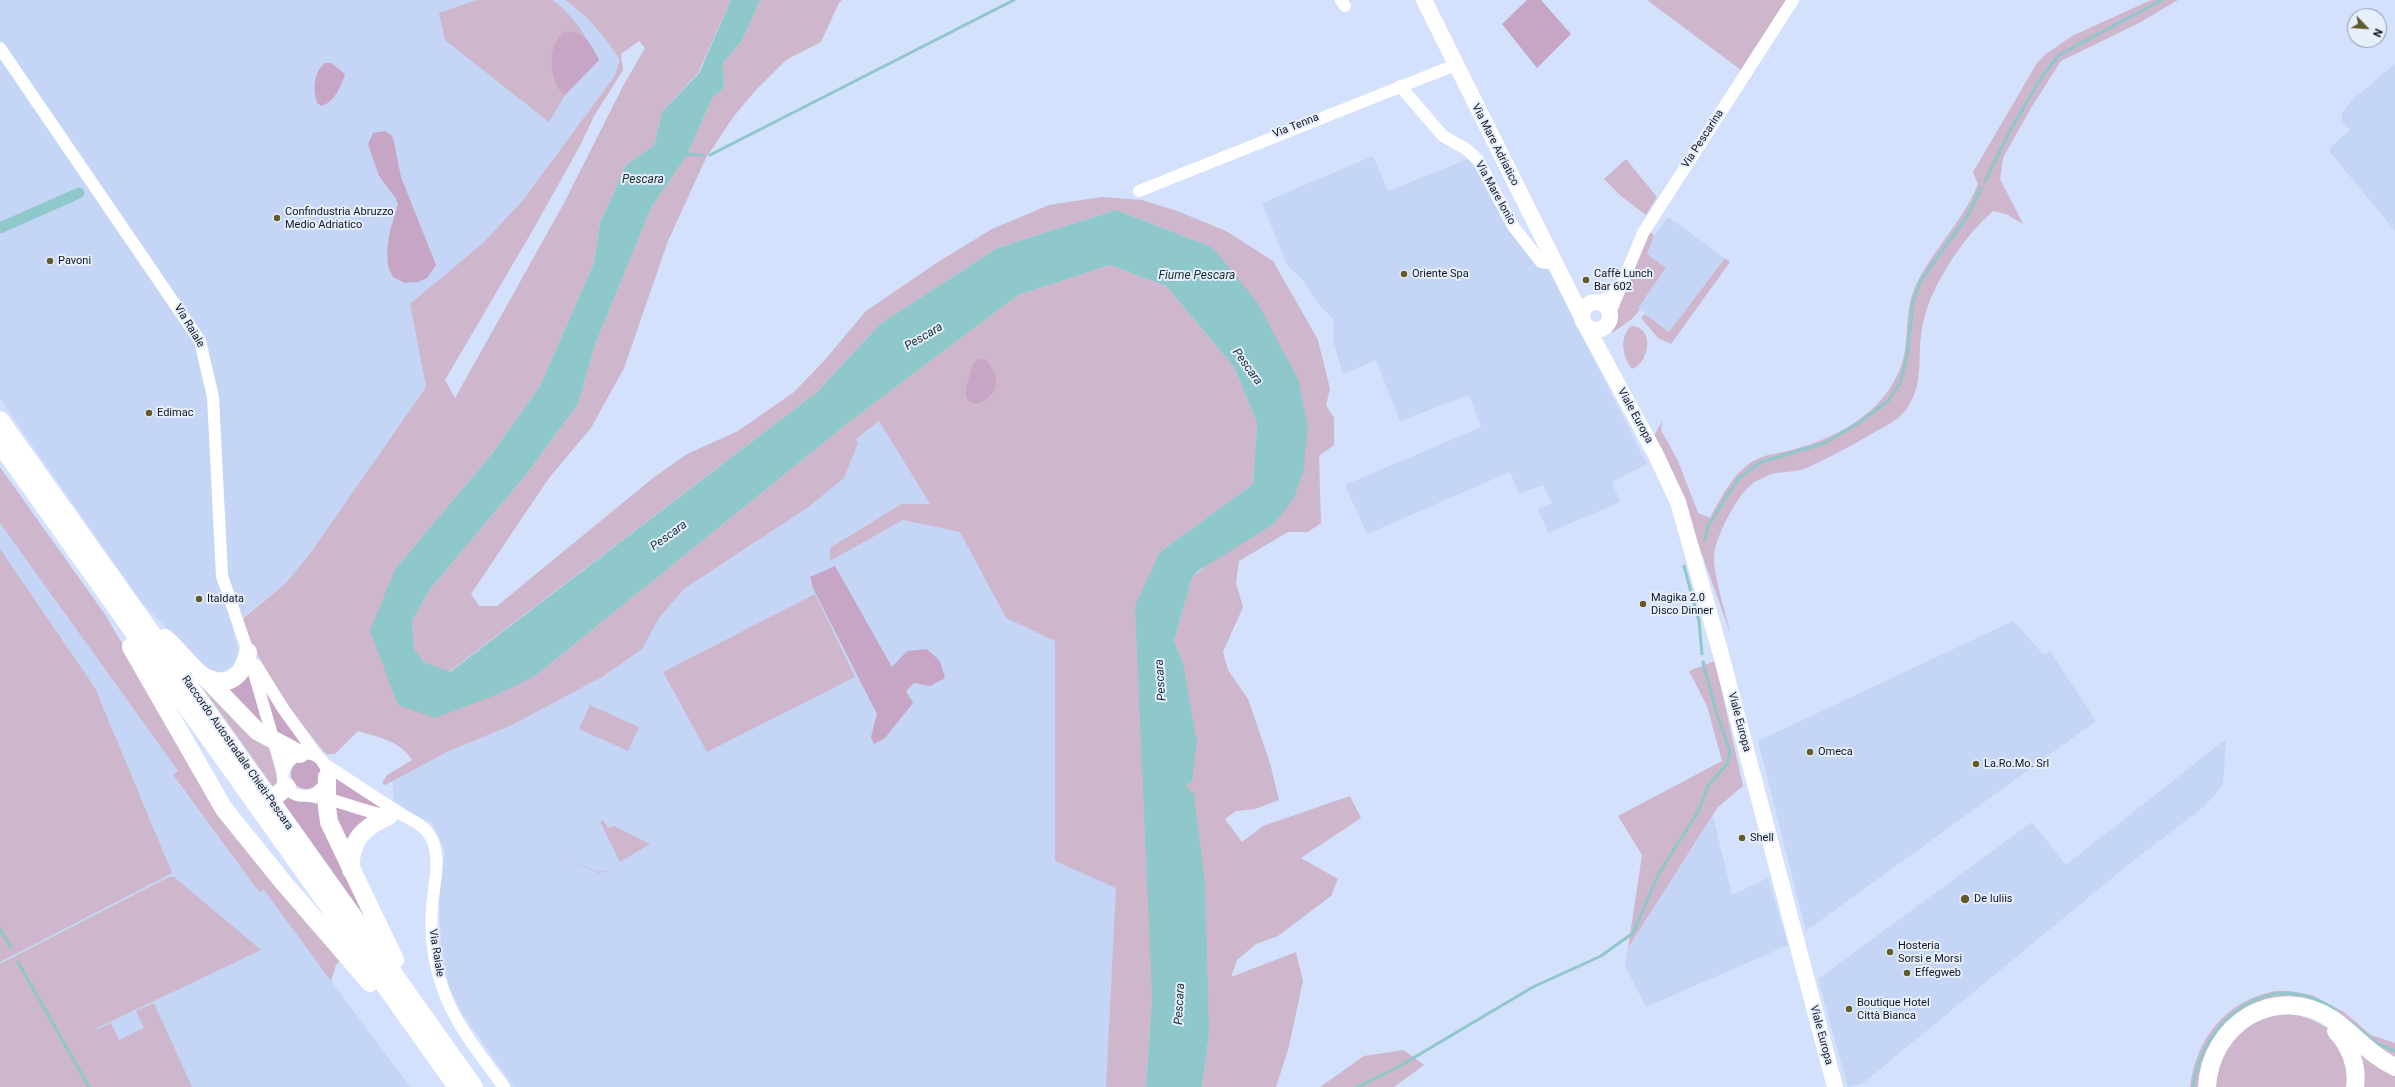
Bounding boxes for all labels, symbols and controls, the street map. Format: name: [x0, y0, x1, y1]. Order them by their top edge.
north arrow: [2347, 8, 2387, 48]
text: N: [2370, 27, 2385, 39]
street label: Via Mare Adriatico: [1469, 102, 1521, 188]
street label: Via Pescarina: [1679, 107, 1727, 171]
street label: Via Tenna: [1271, 111, 1321, 141]
street label: Via Mare Ionio: [1472, 159, 1518, 227]
water label: Pescara: [622, 173, 664, 187]
place label: Confindustria Abruzzo Medio Adriatico: [285, 205, 394, 231]
marker: Confindustria Abruzzo Medio Adriatico: [272, 213, 282, 223]
place label: Pavoni: [58, 254, 91, 268]
marker: Pavoni: [45, 256, 55, 266]
place label: Oriente Spa: [1412, 267, 1469, 281]
place label: Caffè Lunch Bar 602: [1594, 267, 1653, 293]
water label: Fiume Pescara: [1159, 269, 1235, 283]
marker: Oriente Spa: [1399, 269, 1409, 279]
marker: Caffè Lunch Bar 602: [1581, 275, 1591, 285]
street label: Via Raiale: [171, 302, 207, 350]
water label: Pescara: [902, 320, 946, 354]
water label: Pescara: [1229, 346, 1265, 388]
street label: Viale Europa: [1614, 386, 1656, 446]
place label: Edimac: [157, 406, 193, 420]
marker: Edimac: [144, 408, 154, 418]
water label: Pescara: [648, 518, 690, 554]
place label: Magika 2.0 Disco Dinner: [1651, 591, 1713, 617]
place label: Italdata: [207, 592, 244, 606]
marker: Italdata: [194, 594, 204, 604]
marker: Magika 2.0 Disco Dinner: [1638, 599, 1648, 609]
water label: Pescara: [1152, 659, 1170, 701]
street label: Raccordo Autostradale Chieti-Pescara: [178, 673, 296, 833]
street label: Viale Europa: [1725, 691, 1753, 753]
place label: Omeca: [1818, 745, 1853, 759]
marker: Omeca: [1805, 747, 1815, 757]
place label: La.Ro.Mo. Srl: [1984, 757, 2049, 771]
marker: La.Ro.Mo. Srl: [1971, 759, 1981, 769]
place label: Shell: [1750, 831, 1774, 845]
marker: Shell: [1737, 833, 1747, 843]
place label: De Iuliis: [1974, 892, 2013, 906]
marker: De Iuliis: [1959, 893, 1971, 905]
street label: Via Raiale: [426, 928, 446, 978]
place label: Hosteria Sorsi e Morsi: [1898, 939, 1962, 965]
marker: Hosteria Sorsi e Morsi: [1885, 947, 1895, 957]
place label: Effegweb: [1915, 966, 1961, 980]
marker: Effegweb: [1902, 968, 1912, 978]
water label: Pescara: [1172, 983, 1188, 1025]
place label: Boutique Hotel Città Bianca: [1857, 996, 1930, 1022]
street label: Viale Europa: [1807, 1004, 1835, 1066]
marker: Boutique Hotel Città Bianca: [1844, 1004, 1854, 1014]

